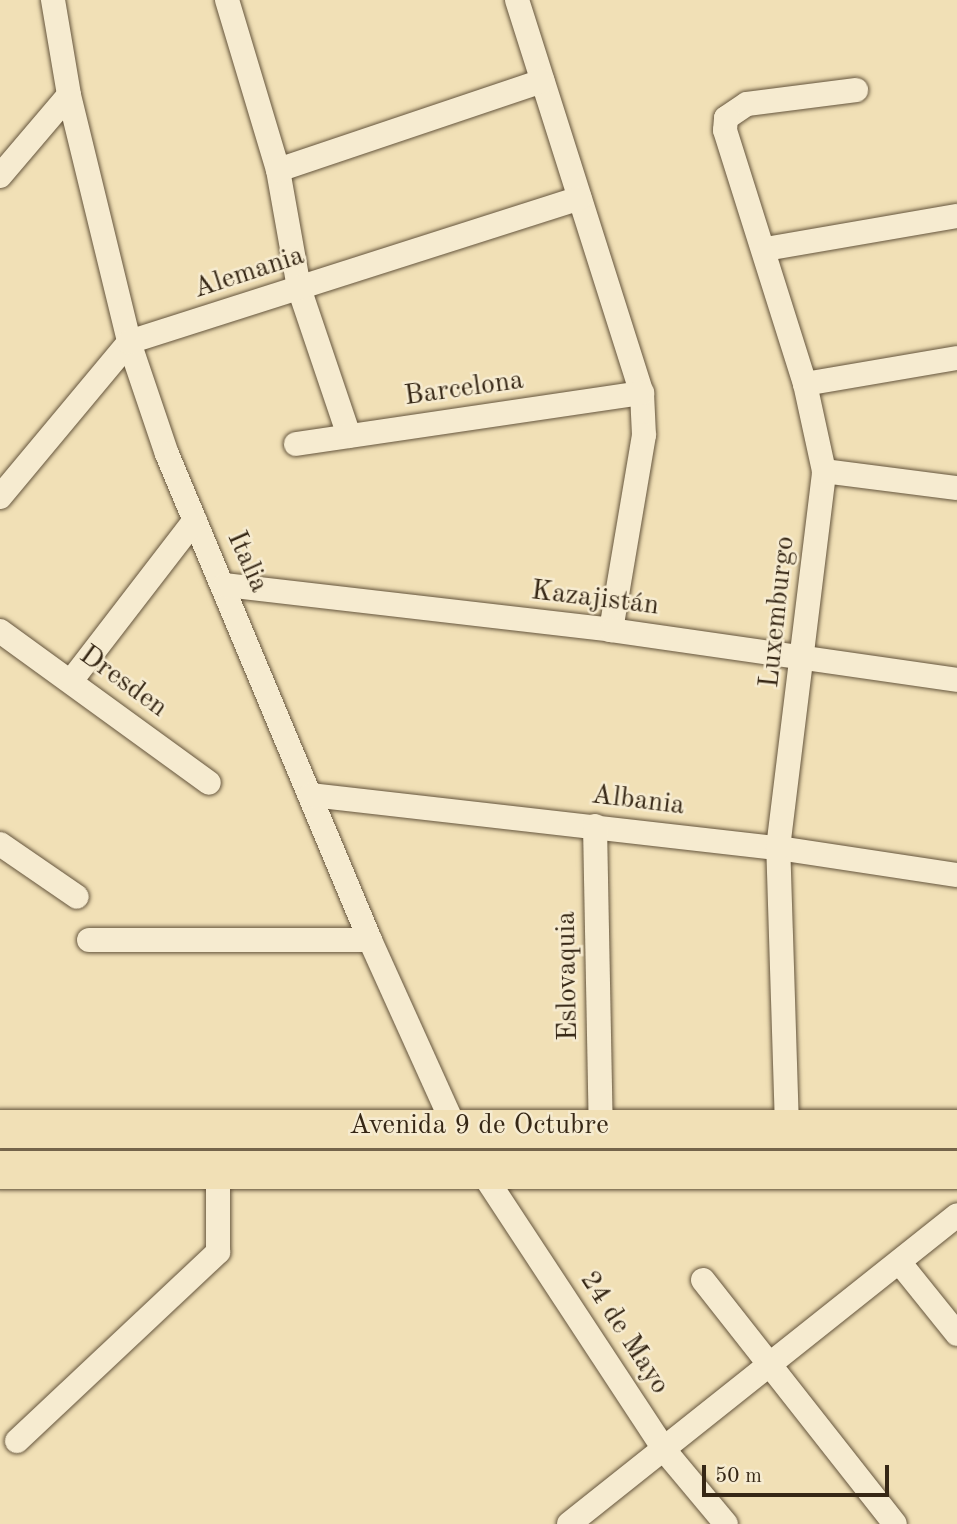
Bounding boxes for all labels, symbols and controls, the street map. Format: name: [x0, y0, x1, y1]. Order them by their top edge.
street label: Alemania: [189, 239, 309, 307]
street label: Barcelona: [402, 364, 526, 414]
street label: Italia: [219, 526, 275, 598]
street label: Luxemburgo: [753, 534, 803, 690]
street label: Kazajistán: [529, 574, 661, 624]
street label: Dresden: [72, 639, 174, 725]
street label: Albania: [589, 779, 687, 823]
street label: Eslovaquia: [550, 911, 586, 1041]
street label: Avenida 9 de Octubre: [349, 1109, 609, 1143]
street label: 24 de Mayo: [572, 1265, 676, 1401]
scale bar: [705, 1450, 892, 1494]
text: 50 m: [715, 1466, 762, 1487]

